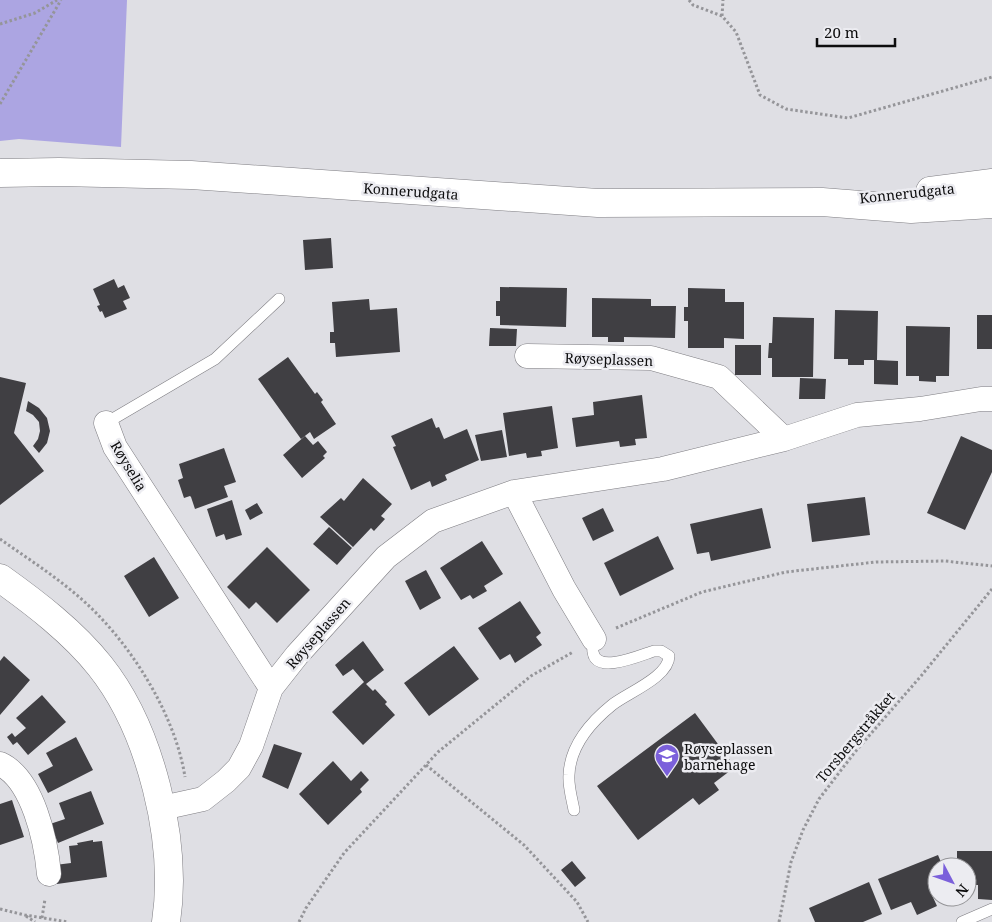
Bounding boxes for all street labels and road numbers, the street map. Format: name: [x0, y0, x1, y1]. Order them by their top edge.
street label: Konnerudgata: [363, 178, 459, 204]
street label: Konnerudgata: [859, 179, 956, 207]
street label: Røyseplassen: [564, 348, 654, 370]
street label: Røyselia: [107, 437, 151, 495]
street label: Røyseplassen: [282, 593, 354, 673]
street label: Torsbergstråkket: [811, 688, 899, 786]

